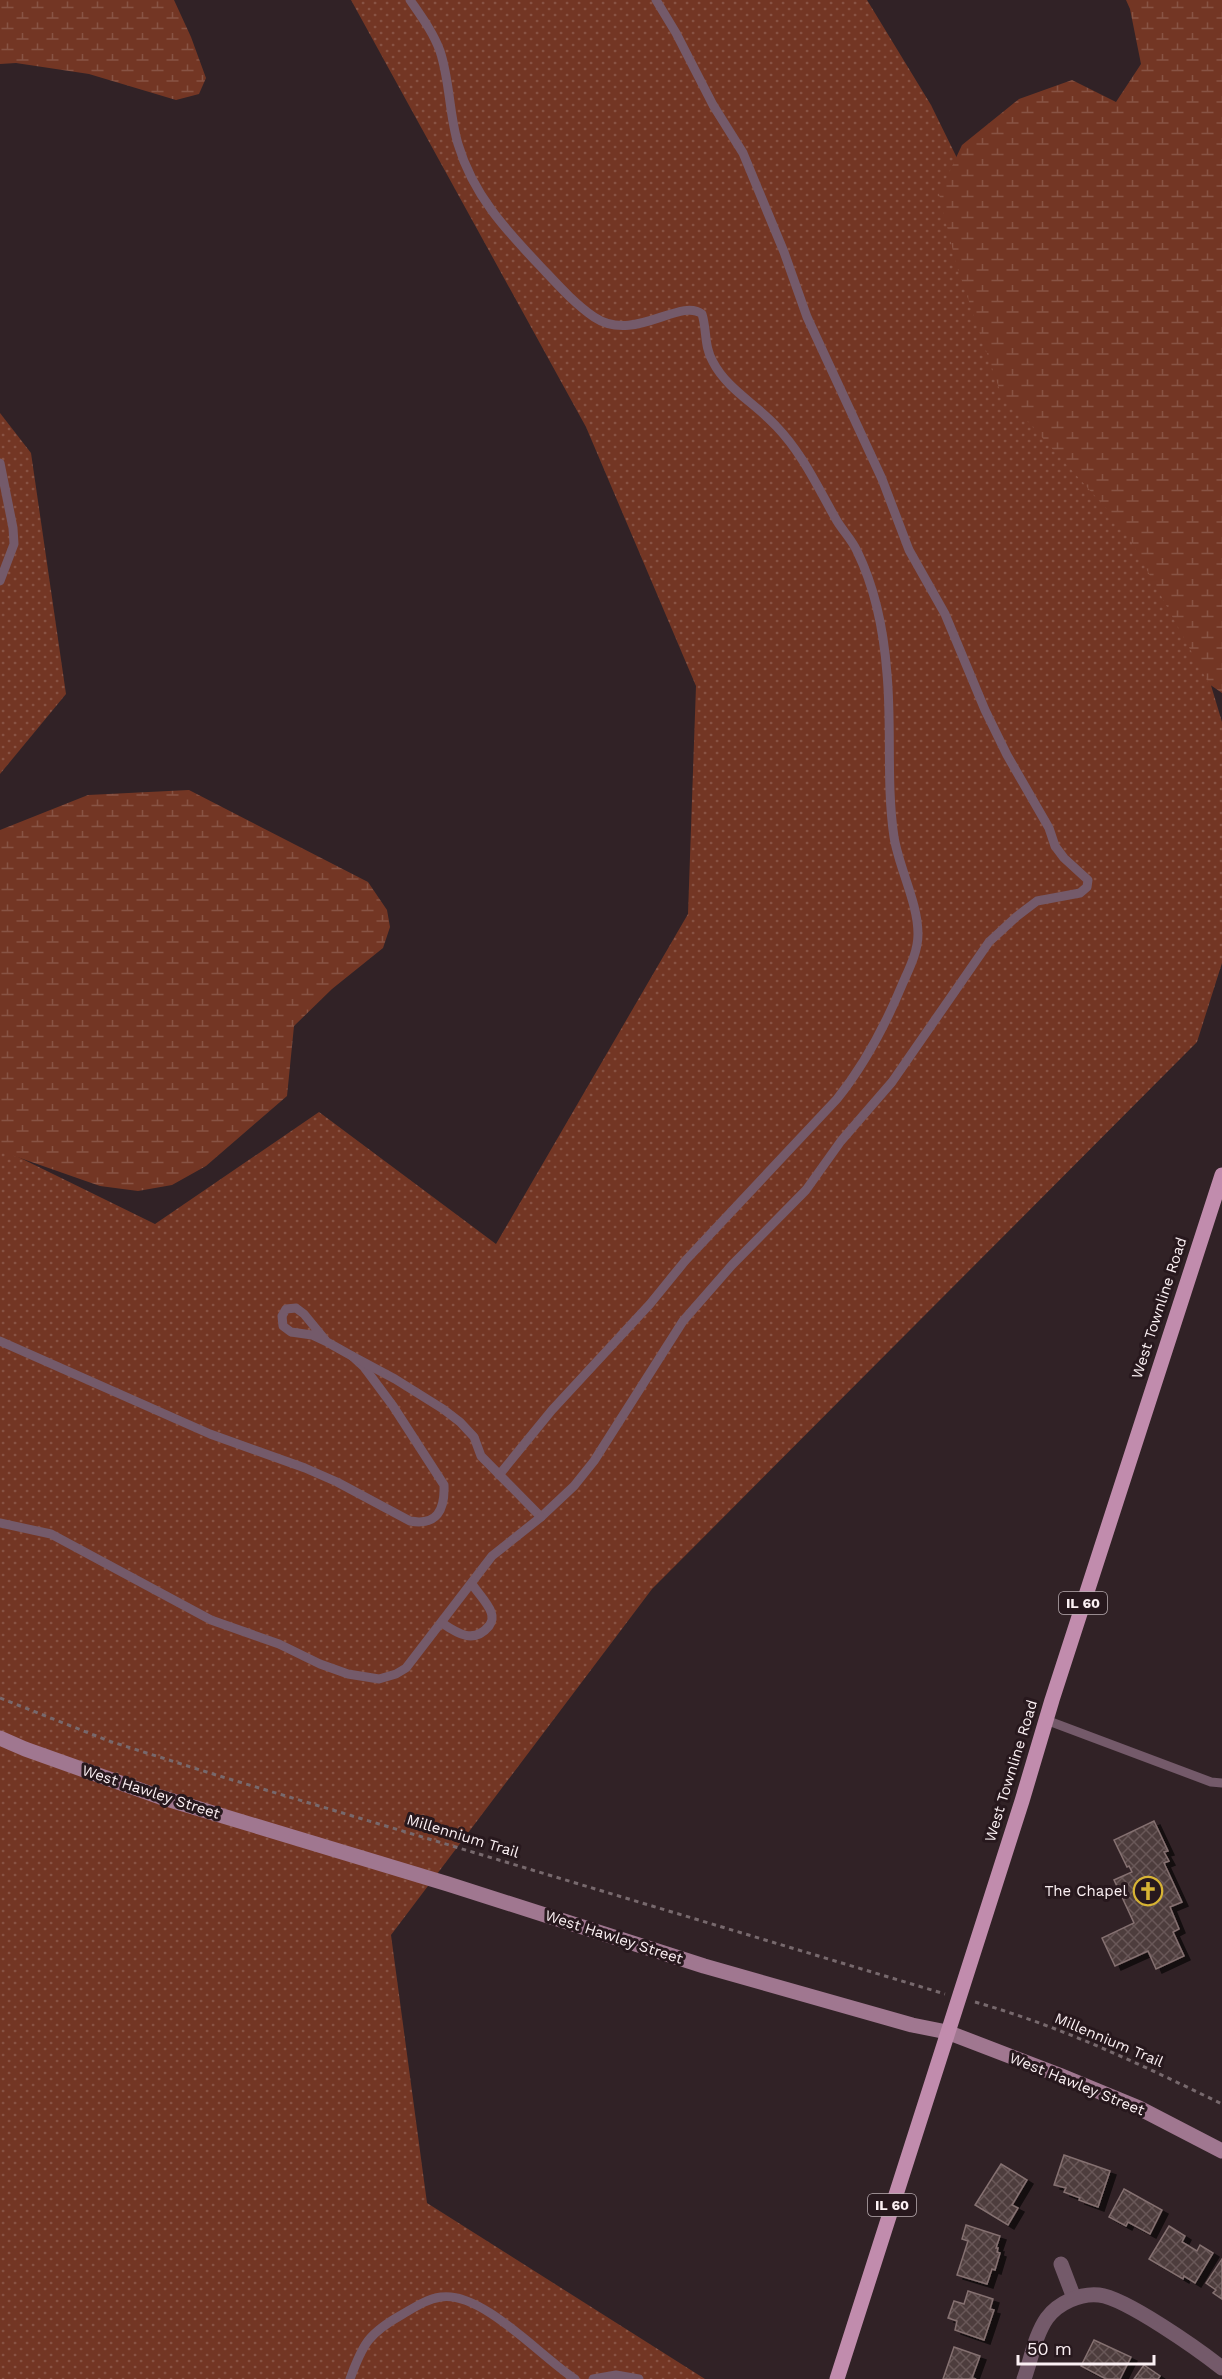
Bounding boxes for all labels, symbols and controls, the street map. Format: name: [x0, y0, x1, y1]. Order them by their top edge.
street label: West Townline Road: [1128, 1235, 1190, 1381]
road number: IL 60: [1059, 1592, 1107, 1614]
street label: West Townline Road: [981, 1698, 1041, 1844]
street label: West Hawley Street: [80, 1761, 223, 1823]
street label: Millennium Trail: [405, 1810, 522, 1862]
church icon: The Chapel: [1132, 1875, 1164, 1907]
place label: The Chapel: [1044, 1882, 1127, 1900]
street label: West Hawley Street: [543, 1906, 686, 1968]
street label: Millennium Trail: [1052, 2009, 1166, 2071]
street label: West Hawley Street: [1007, 2049, 1148, 2120]
road number: IL 60: [868, 2194, 916, 2216]
scale bar: [1018, 2328, 1154, 2366]
text: 50 m: [1027, 2338, 1072, 2359]

